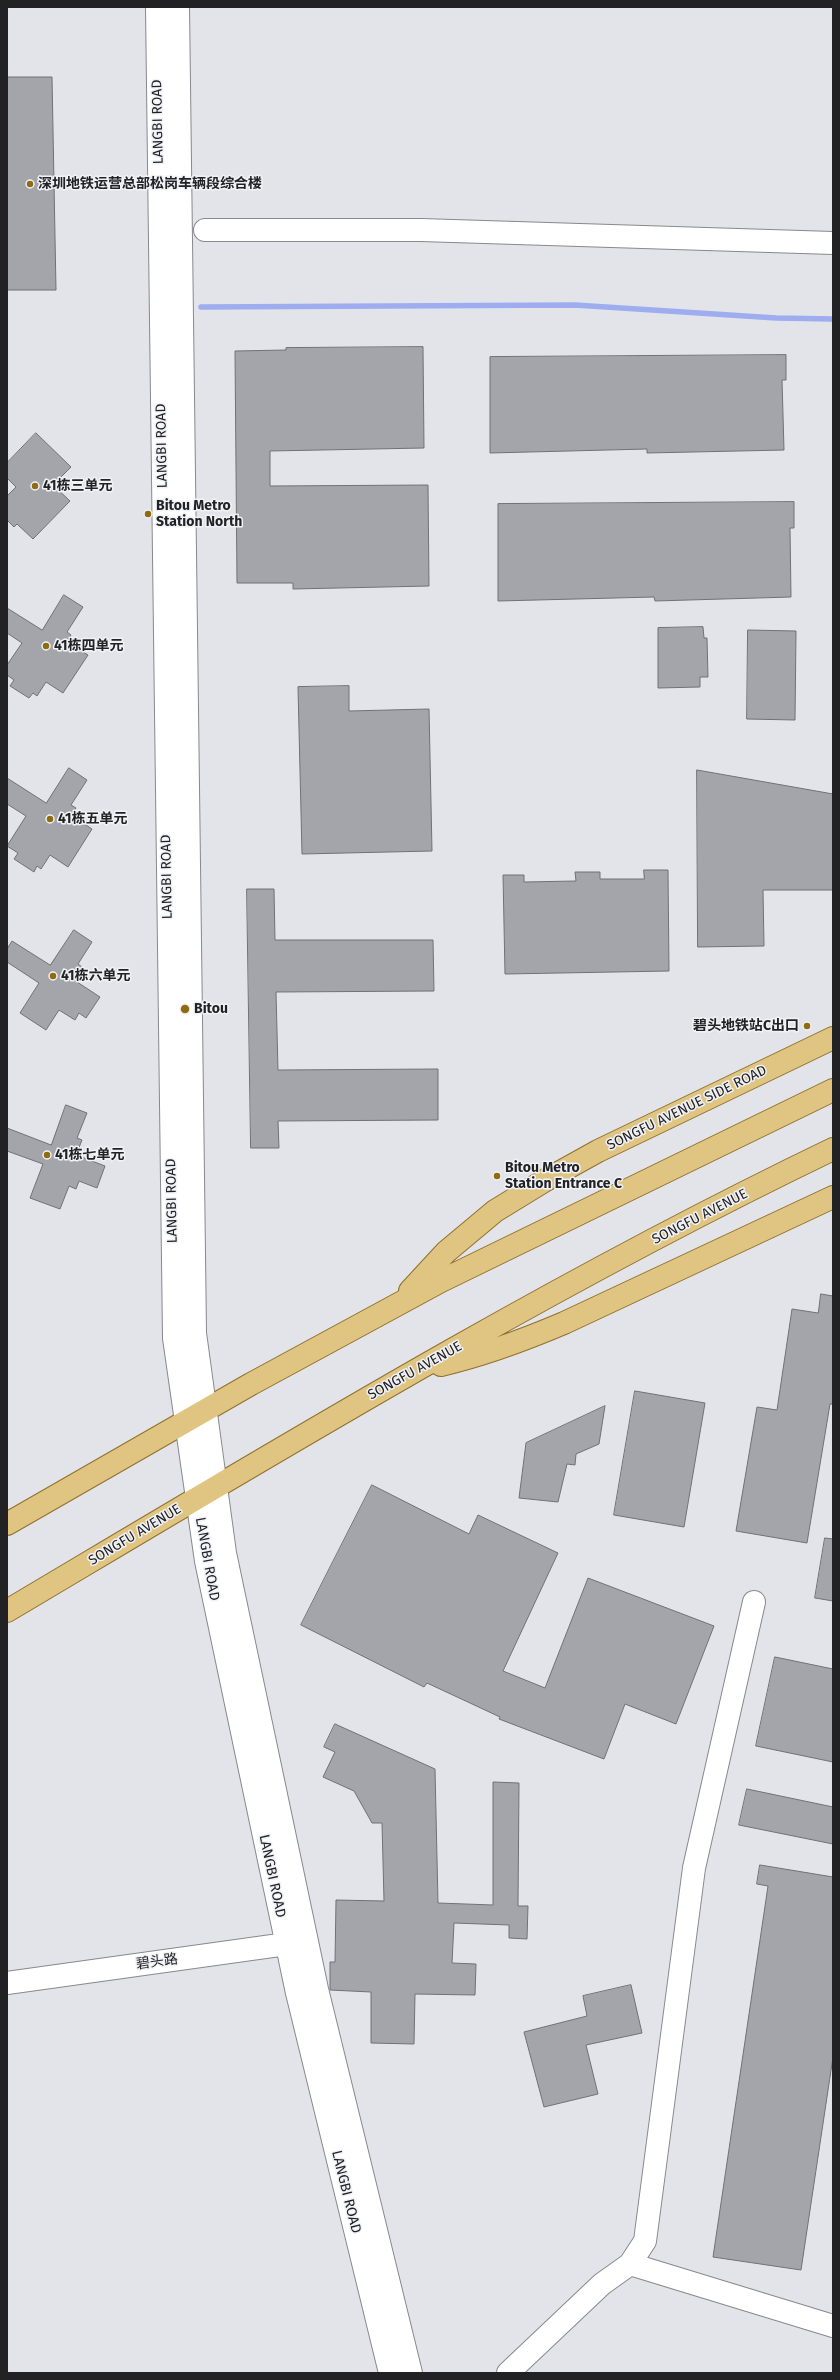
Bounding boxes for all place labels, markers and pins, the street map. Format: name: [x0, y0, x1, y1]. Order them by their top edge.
place label: 深圳地铁运营总部松岗车辆段综合楼: [38, 176, 262, 192]
marker: 深圳地铁运营总部松岗车辆段综合楼: [25, 179, 35, 189]
place label: 41栋三单元: [43, 478, 112, 494]
marker: 41栋三单元: [30, 481, 40, 491]
place label: Bitou Metro Station North: [156, 498, 242, 530]
marker: Bitou Metro Station North: [143, 509, 153, 519]
place label: 41栋四单元: [54, 638, 123, 654]
marker: 41栋四单元: [41, 641, 51, 651]
place label: 41栋五单元: [58, 811, 127, 827]
marker: 41栋五单元: [45, 814, 55, 824]
place label: 41栋六单元: [61, 968, 130, 984]
marker: 41栋六单元: [48, 971, 58, 981]
place label: Bitou: [194, 1001, 228, 1017]
marker: Bitou: [179, 1003, 191, 1015]
place label: 碧头地铁站C出口: [693, 1018, 799, 1034]
marker: 碧头地铁站C出口: [802, 1021, 812, 1031]
place label: 41栋七单元: [55, 1147, 124, 1163]
marker: 41栋七单元: [42, 1150, 52, 1160]
place label: Bitou Metro Station Entrance C: [505, 1160, 622, 1192]
marker: Bitou Metro Station Entrance C: [492, 1171, 502, 1181]

